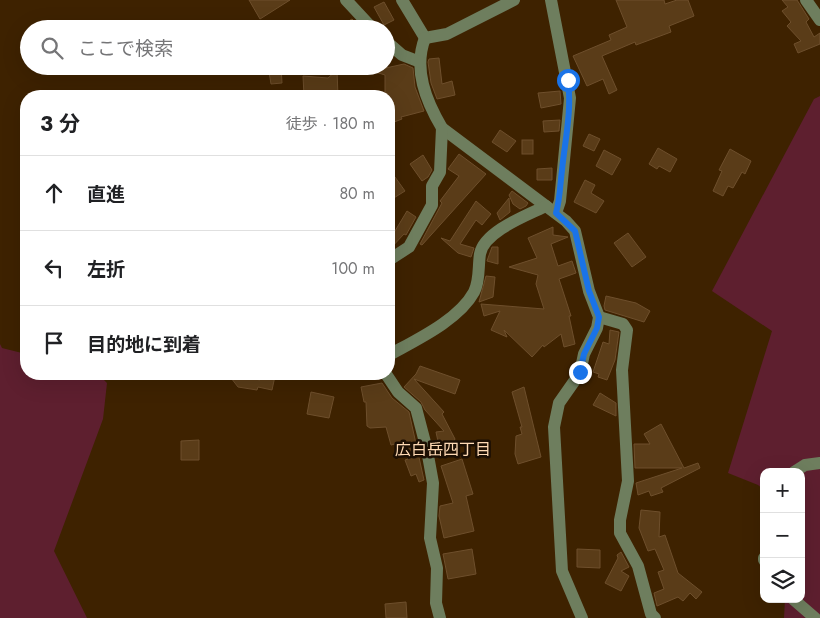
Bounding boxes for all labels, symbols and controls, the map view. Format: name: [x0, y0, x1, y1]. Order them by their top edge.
search box: [20, 20, 395, 75]
icon: search: [38, 34, 66, 62]
text: ここで検索: [78, 35, 173, 62]
route start: [557, 69, 580, 92]
text: 3 分: [40, 109, 80, 139]
text: 徒歩 · 180 m: [286, 112, 375, 135]
icon: ahead: [40, 179, 68, 207]
text: 直進: [87, 181, 125, 208]
text: 80 m: [339, 182, 375, 205]
icon: left: [40, 254, 68, 282]
text: 左折: [87, 256, 125, 283]
text: 100 m: [331, 257, 375, 280]
icon: arrive: [40, 329, 68, 357]
text: 目的地に到着: [87, 331, 201, 358]
route end: [569, 361, 592, 384]
district label: 広白岳四丁目: [395, 438, 491, 461]
map controls: [760, 468, 805, 603]
button: +: [760, 468, 805, 513]
button: −: [760, 513, 805, 558]
button: layers: [760, 558, 805, 603]

